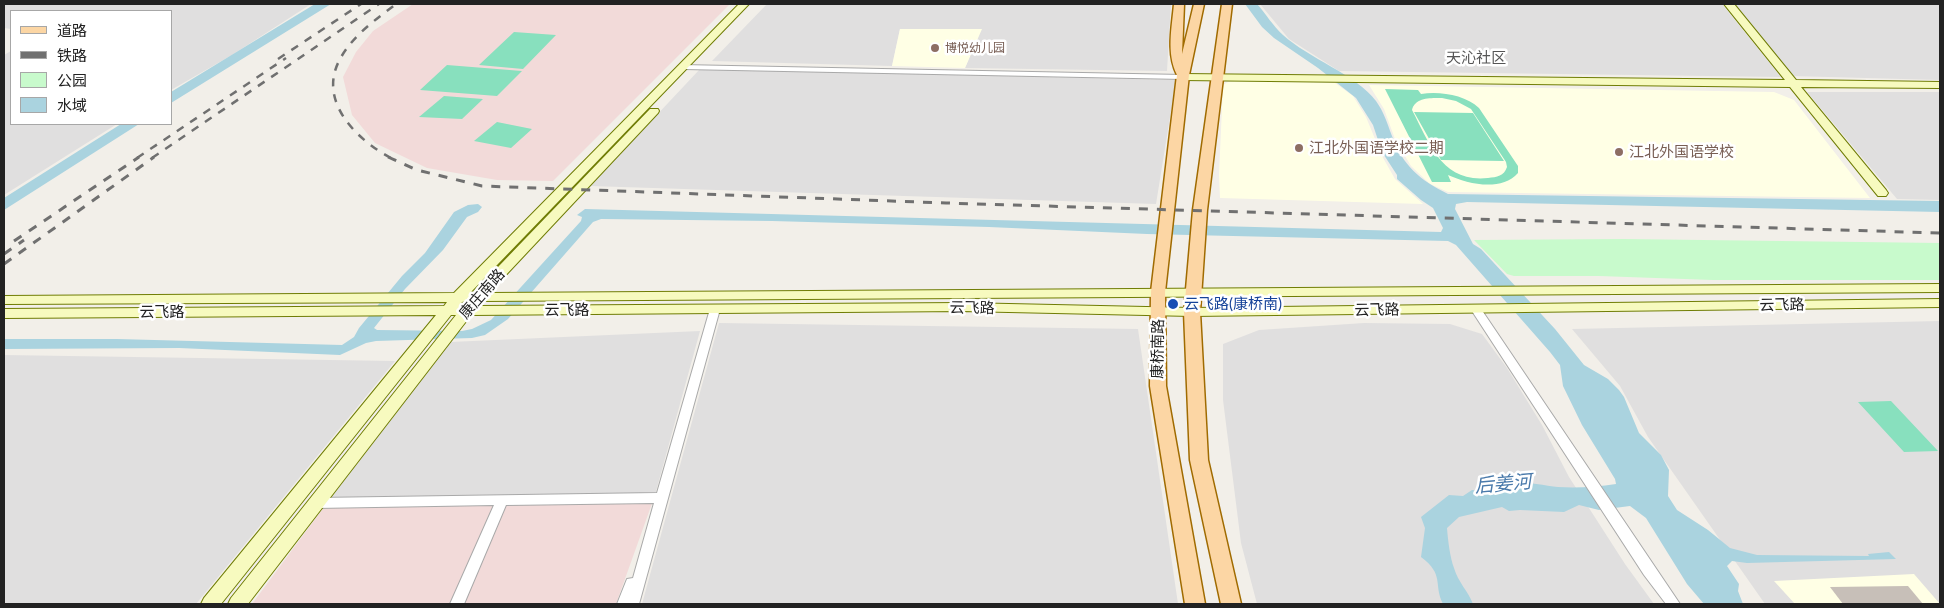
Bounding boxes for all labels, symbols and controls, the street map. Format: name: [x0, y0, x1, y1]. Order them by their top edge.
legend: [10, 10, 172, 125]
text: 道路: [57, 21, 87, 39]
place label: 博悦幼儿园: [945, 41, 1005, 55]
marker: 博悦幼儿园: [929, 42, 941, 54]
text: 铁路: [57, 46, 87, 64]
district label: 天沁社区: [1446, 49, 1506, 67]
text: 公园: [57, 71, 87, 89]
text: 水域: [57, 96, 87, 114]
place label: 江北外国语学校二期: [1309, 139, 1444, 157]
marker: 江北外国语学校二期: [1293, 142, 1305, 154]
place label: 江北外国语学校: [1629, 143, 1734, 161]
marker: 江北外国语学校: [1613, 146, 1625, 158]
street label: 康庄南路: [456, 265, 508, 323]
place label: 云飞路(康桥南): [1184, 295, 1282, 313]
street label: 云飞路: [1759, 296, 1805, 314]
marker: 云飞路(康桥南): [1166, 297, 1180, 311]
street label: 云飞路: [949, 299, 995, 317]
street label: 云飞路: [545, 301, 589, 319]
street label: 云飞路: [1354, 301, 1400, 319]
street label: 云飞路: [140, 303, 184, 321]
street label: 康桥南路: [1148, 319, 1168, 379]
water label: 后姜河: [1474, 470, 1532, 498]

